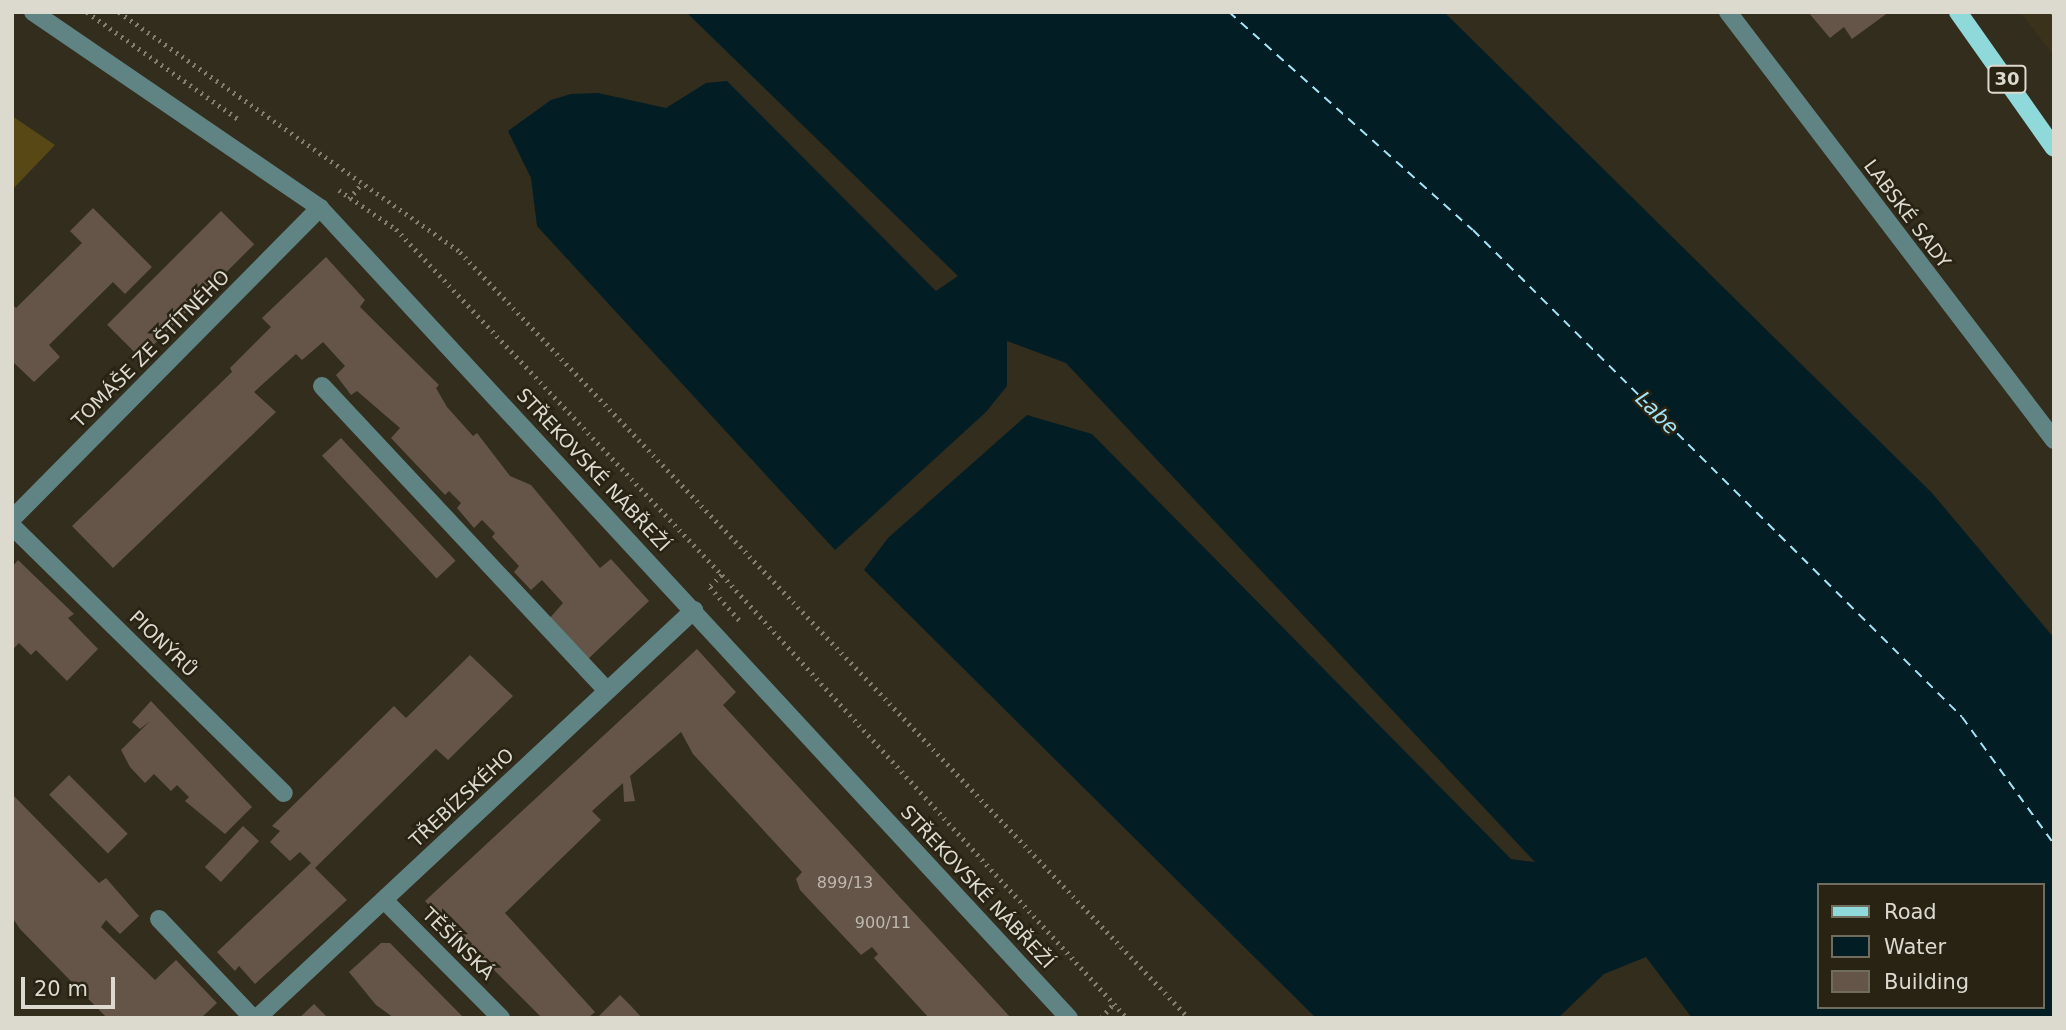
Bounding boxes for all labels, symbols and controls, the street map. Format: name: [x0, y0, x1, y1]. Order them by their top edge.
road number: 30: [1986, 64, 2028, 94]
street label: LABSKÉ SADY: [1859, 155, 1955, 273]
street label: TOMÁŠE ZE ŠTÍTNÉHO: [67, 265, 235, 433]
street label: STŘEKOVSKÉ NÁBŘEŽÍ: [512, 384, 674, 556]
water label: Labe: [1630, 386, 1684, 440]
street label: PIONÝRŮ: [125, 606, 201, 682]
street label: TŘEBÍZSKÉHO: [405, 744, 519, 852]
street label: STŘEKOVSKÉ NÁBŘEŽÍ: [896, 801, 1058, 973]
house number: 899/13: [817, 873, 873, 893]
legend: [1818, 883, 2045, 1009]
text: Road: [1884, 900, 1937, 924]
street label: TĚŠÍNSKÁ: [417, 903, 499, 985]
house number: 900/11: [855, 913, 911, 933]
text: Water: [1884, 935, 1946, 959]
scale bar: [24, 964, 119, 1008]
text: Building: [1884, 970, 1969, 994]
text: 20 m: [34, 977, 88, 1001]

